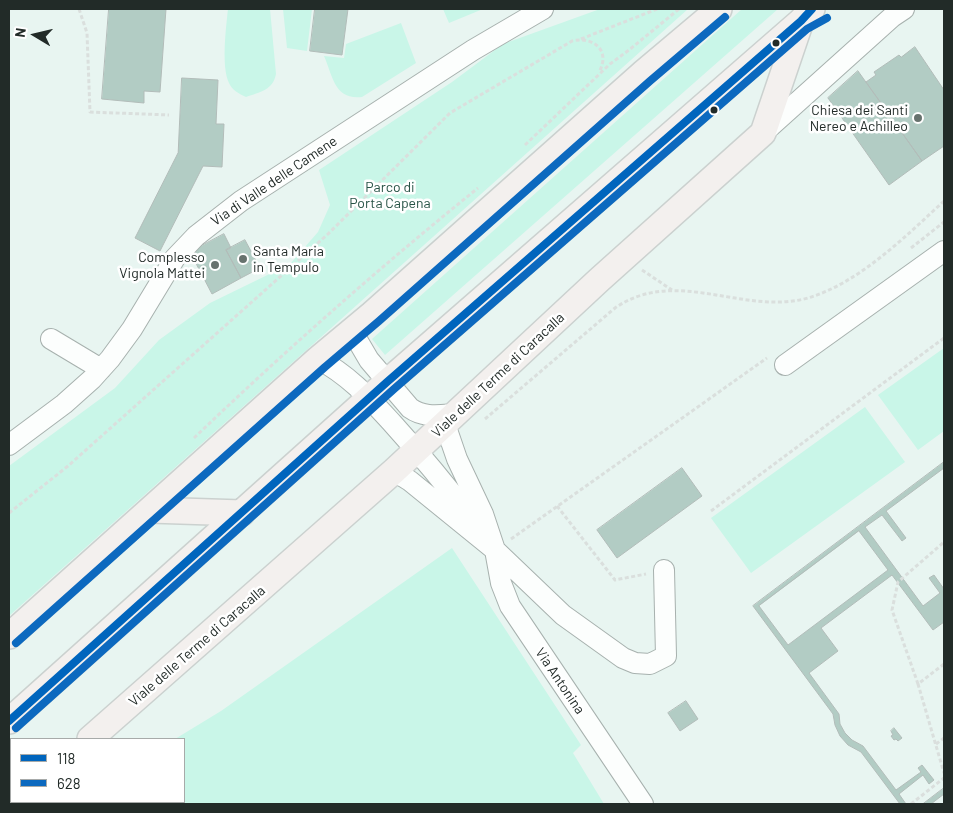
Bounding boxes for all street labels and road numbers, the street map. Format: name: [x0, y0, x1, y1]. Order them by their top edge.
street label: Via di Valle delle Camene: [208, 133, 340, 229]
street label: Viale delle Terme di Caracalla: [428, 309, 568, 441]
street label: Viale delle Terme di Caracalla: [125, 582, 269, 710]
street label: Via Antonina: [532, 645, 588, 717]

